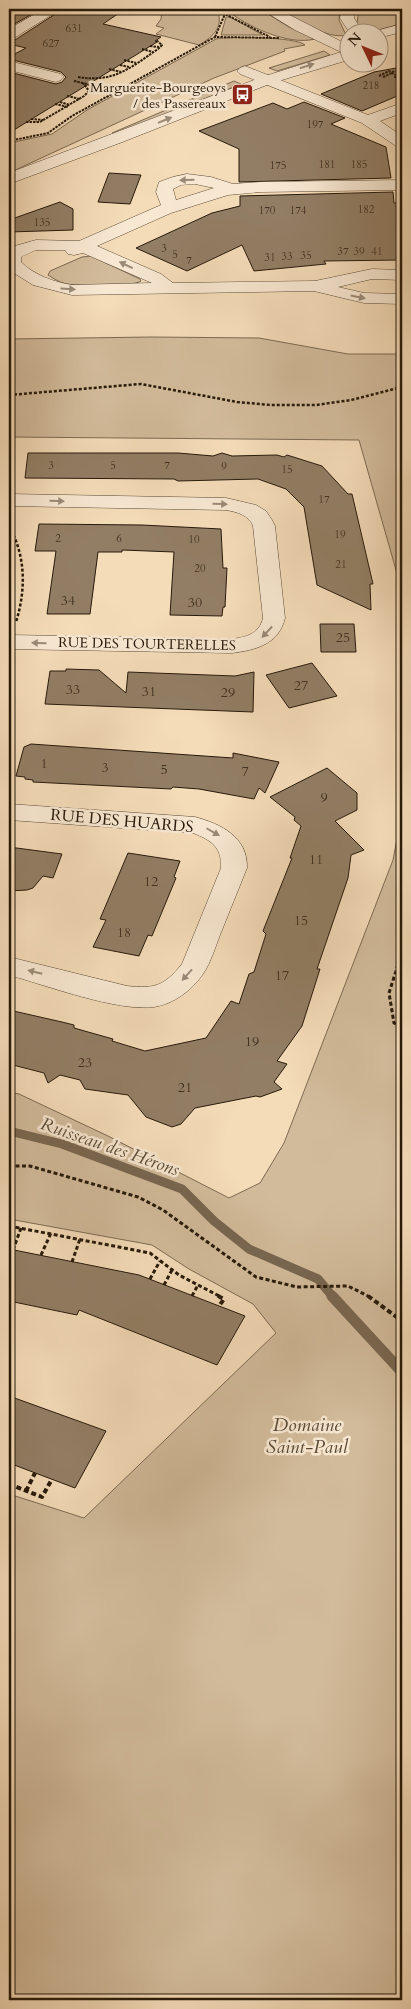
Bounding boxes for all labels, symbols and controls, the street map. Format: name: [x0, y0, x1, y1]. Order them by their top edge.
house number: 631: [66, 21, 82, 36]
north arrow: [338, 22, 388, 72]
text: N: [344, 29, 366, 50]
house number: 627: [43, 36, 60, 51]
one-way arrow: [300, 62, 315, 70]
place label: Marguerite-Bourgeoys / des Passereaux: [90, 78, 226, 113]
house number: 218: [363, 78, 379, 93]
bus stop icon: Marguerite-Bourgeoys / des Passereaux: [230, 83, 254, 107]
one-way arrow: [158, 116, 173, 124]
house number: 197: [307, 117, 324, 132]
house number: 181: [319, 157, 335, 172]
house number: 185: [351, 157, 367, 172]
house number: 175: [270, 158, 286, 173]
one-way arrow: [179, 176, 195, 184]
house number: 182: [358, 202, 375, 217]
house number: 170: [259, 203, 276, 218]
house number: 174: [290, 203, 307, 218]
house number: 135: [34, 215, 50, 230]
house number: 3: [161, 241, 167, 256]
house number: 37: [337, 244, 349, 259]
house number: 39: [353, 244, 365, 259]
house number: 41: [371, 244, 383, 259]
house number: 5: [172, 247, 178, 262]
house number: 35: [300, 248, 312, 263]
house number: 33: [281, 249, 293, 264]
house number: 31: [264, 250, 276, 265]
house number: 7: [186, 253, 192, 268]
one-way arrow: [119, 261, 133, 269]
one-way arrow: [61, 285, 77, 293]
one-way arrow: [350, 293, 366, 301]
house number: 3: [48, 458, 54, 473]
house number: 5: [110, 458, 116, 473]
house number: 7: [164, 458, 170, 473]
house number: 9: [221, 459, 227, 474]
house number: 15: [281, 462, 293, 477]
house number: 17: [318, 492, 330, 507]
one-way arrow: [50, 497, 66, 505]
one-way arrow: [212, 500, 228, 508]
house number: 19: [334, 527, 346, 542]
house number: 2: [55, 531, 61, 546]
house number: 6: [116, 531, 122, 546]
house number: 10: [188, 532, 200, 547]
house number: 21: [335, 557, 347, 572]
house number: 20: [194, 561, 206, 576]
house number: 34: [61, 591, 75, 610]
house number: 30: [188, 593, 202, 612]
one-way arrow: [261, 625, 273, 637]
house number: 25: [336, 628, 350, 647]
street label: RUE DES TOURTERELLES: [58, 633, 236, 655]
one-way arrow: [31, 638, 47, 646]
house number: 27: [294, 676, 308, 695]
house number: 33: [66, 680, 80, 699]
house number: 31: [142, 682, 156, 701]
house number: 29: [221, 683, 235, 702]
house number: 1: [40, 754, 48, 773]
house number: 3: [101, 758, 109, 777]
house number: 5: [160, 760, 168, 779]
house number: 7: [241, 762, 249, 781]
house number: 9: [320, 788, 328, 807]
street label: RUE DES HUARDS: [50, 804, 194, 838]
one-way arrow: [206, 828, 219, 837]
house number: 11: [309, 850, 323, 869]
house number: 12: [144, 872, 158, 891]
house number: 15: [294, 911, 308, 930]
house number: 18: [117, 923, 131, 942]
house number: 17: [275, 966, 289, 985]
one-way arrow: [27, 968, 42, 976]
one-way arrow: [181, 969, 193, 981]
house number: 19: [245, 1032, 259, 1051]
house number: 23: [78, 1053, 92, 1072]
house number: 21: [178, 1078, 192, 1097]
water label: Ruisseau des Hérons: [37, 1112, 183, 1182]
park label: Domaine Saint-Paul: [266, 1412, 349, 1460]

